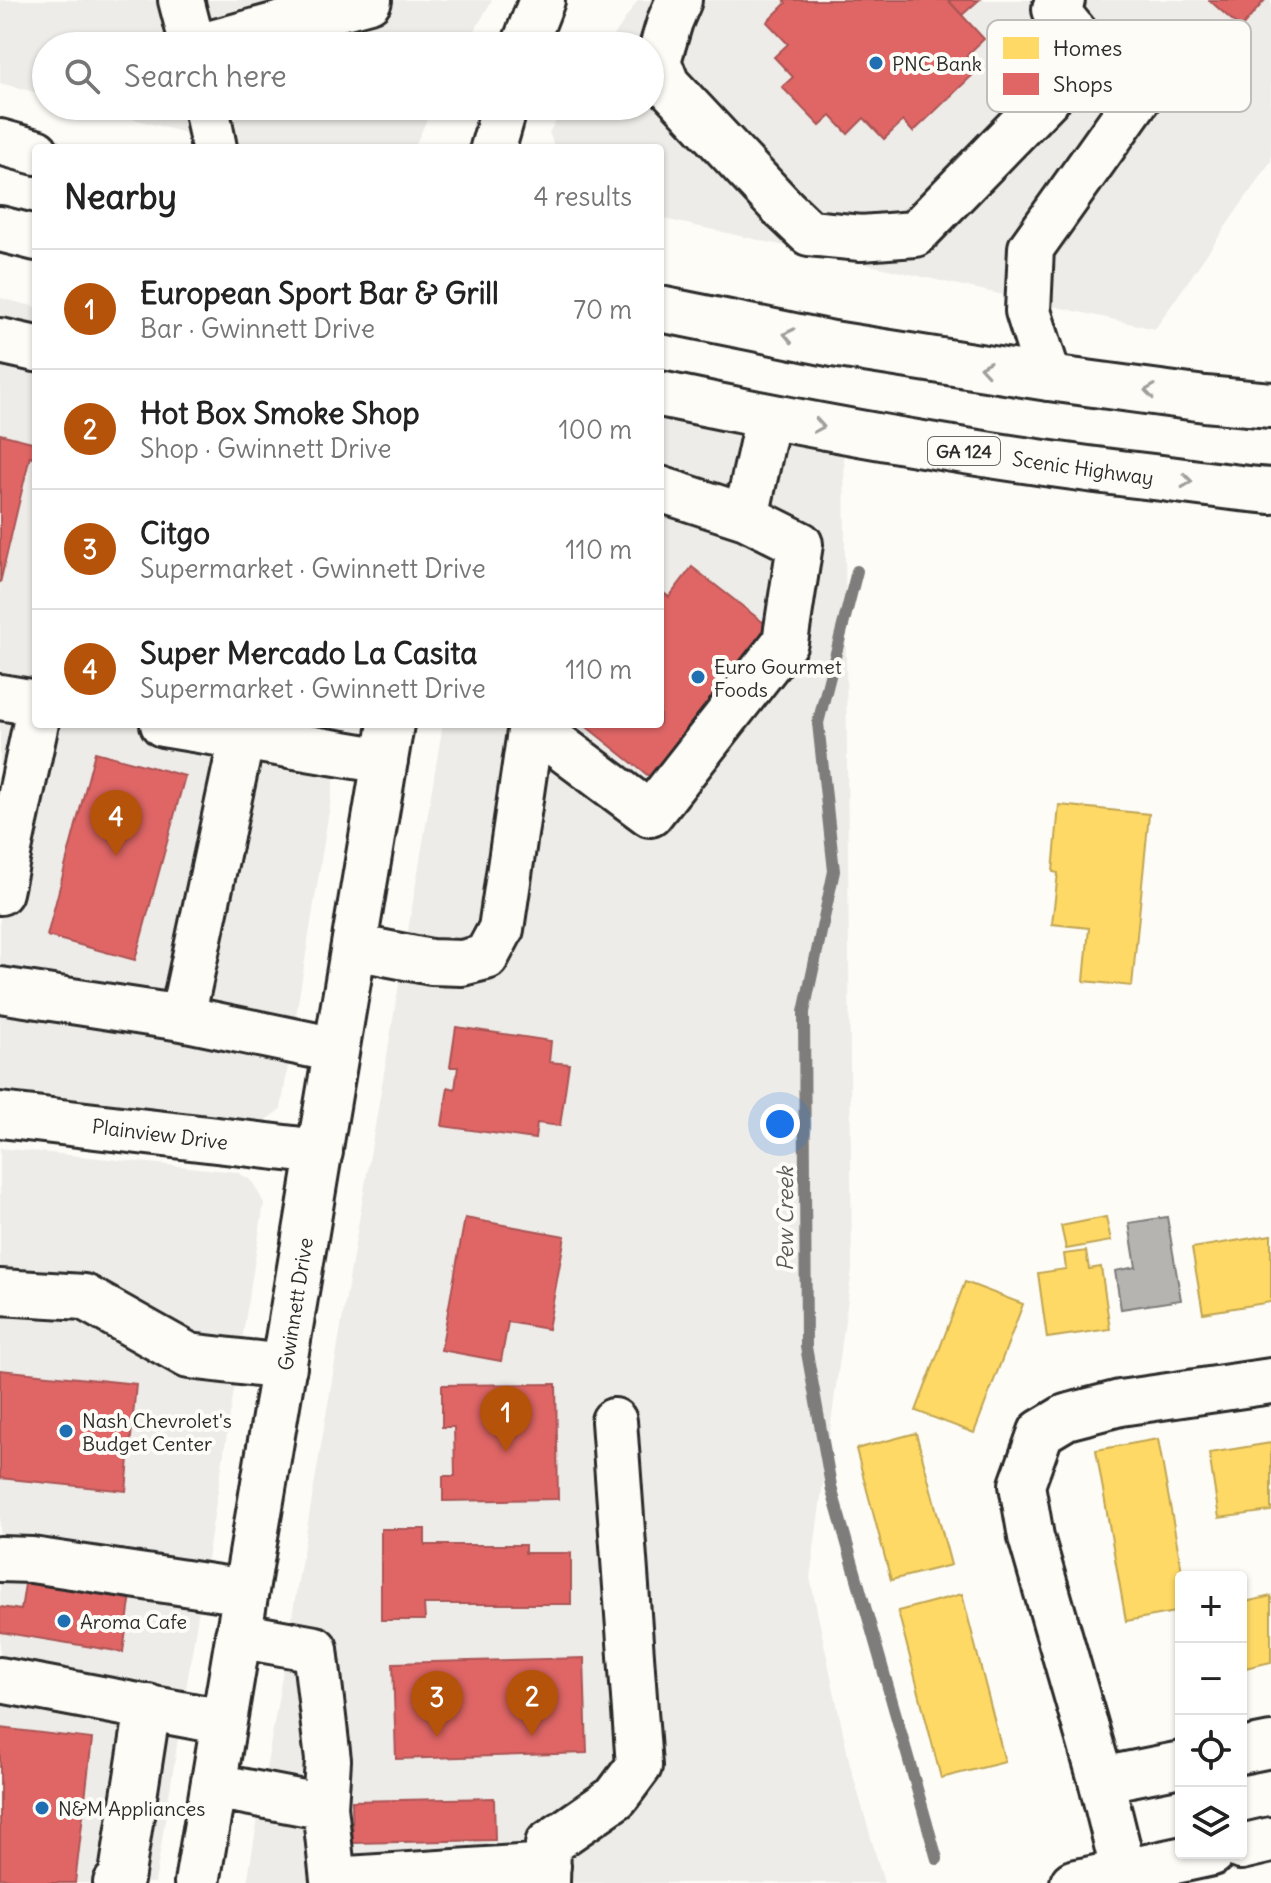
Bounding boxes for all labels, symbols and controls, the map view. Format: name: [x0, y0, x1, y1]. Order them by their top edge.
legend: [987, 20, 1251, 112]
search box: [32, 32, 664, 120]
text: Homes: [1053, 34, 1122, 62]
place label: PNC Bank: [892, 51, 982, 76]
icon: search: [60, 54, 104, 98]
marker: PNC Bank: [867, 54, 885, 72]
text: Search here: [124, 57, 287, 95]
text: Shops: [1053, 70, 1113, 98]
text: Nearby: [64, 175, 177, 218]
text: 4 results: [534, 180, 632, 213]
text: European Sport Bar & Grill: [140, 274, 499, 312]
text: 1: [85, 293, 95, 326]
text: 70 m: [573, 293, 632, 326]
text: Bar · Gwinnett Drive: [140, 312, 375, 345]
one-way arrow: [782, 327, 796, 344]
one-way arrow: [978, 360, 992, 377]
one-way arrow: [1144, 383, 1157, 400]
text: Hot Box Smoke Shop: [140, 394, 420, 432]
text: 2: [83, 413, 97, 446]
text: 100 m: [558, 413, 632, 446]
one-way arrow: [812, 416, 826, 433]
text: Shop · Gwinnett Drive: [140, 432, 391, 465]
road number: GA 124: [928, 437, 1000, 465]
street label: Scenic Highway: [1011, 446, 1155, 490]
one-way arrow: [1180, 473, 1193, 490]
text: Citgo: [140, 514, 210, 552]
text: 3: [83, 533, 97, 566]
text: 110 m: [565, 533, 632, 566]
text: Supermarket · Gwinnett Drive: [140, 552, 486, 585]
text: Super Mercado La Casita: [140, 634, 477, 672]
text: 4: [82, 653, 98, 686]
text: 110 m: [565, 653, 632, 686]
place label: Euro Gourmet Foods: [714, 654, 842, 702]
marker: Euro Gourmet Foods: [689, 668, 707, 686]
text: Supermarket · Gwinnett Drive: [140, 672, 486, 705]
pin: 4: [90, 790, 142, 856]
your location: [760, 1104, 800, 1144]
street label: Plainview Drive: [91, 1113, 229, 1155]
water label: Pew Creek: [771, 1165, 799, 1271]
street label: Gwinnett Drive: [272, 1236, 318, 1372]
pin: 1: [480, 1386, 532, 1452]
place label: Nash Chevrolet's Budget Center: [82, 1408, 232, 1456]
marker: Nash Chevrolet's Budget Center: [57, 1422, 75, 1440]
map controls: [1175, 1571, 1247, 1859]
button: +: [1175, 1571, 1247, 1643]
place label: Aroma Cafe: [80, 1609, 187, 1634]
marker: Aroma Cafe: [55, 1612, 73, 1630]
button: −: [1175, 1643, 1247, 1715]
pin: 2: [506, 1670, 558, 1736]
pin: 3: [411, 1671, 463, 1737]
button: locate: [1175, 1715, 1247, 1787]
button: layers: [1175, 1787, 1247, 1859]
place label: N&M Appliances: [58, 1796, 205, 1821]
marker: N&M Appliances: [33, 1799, 51, 1817]

